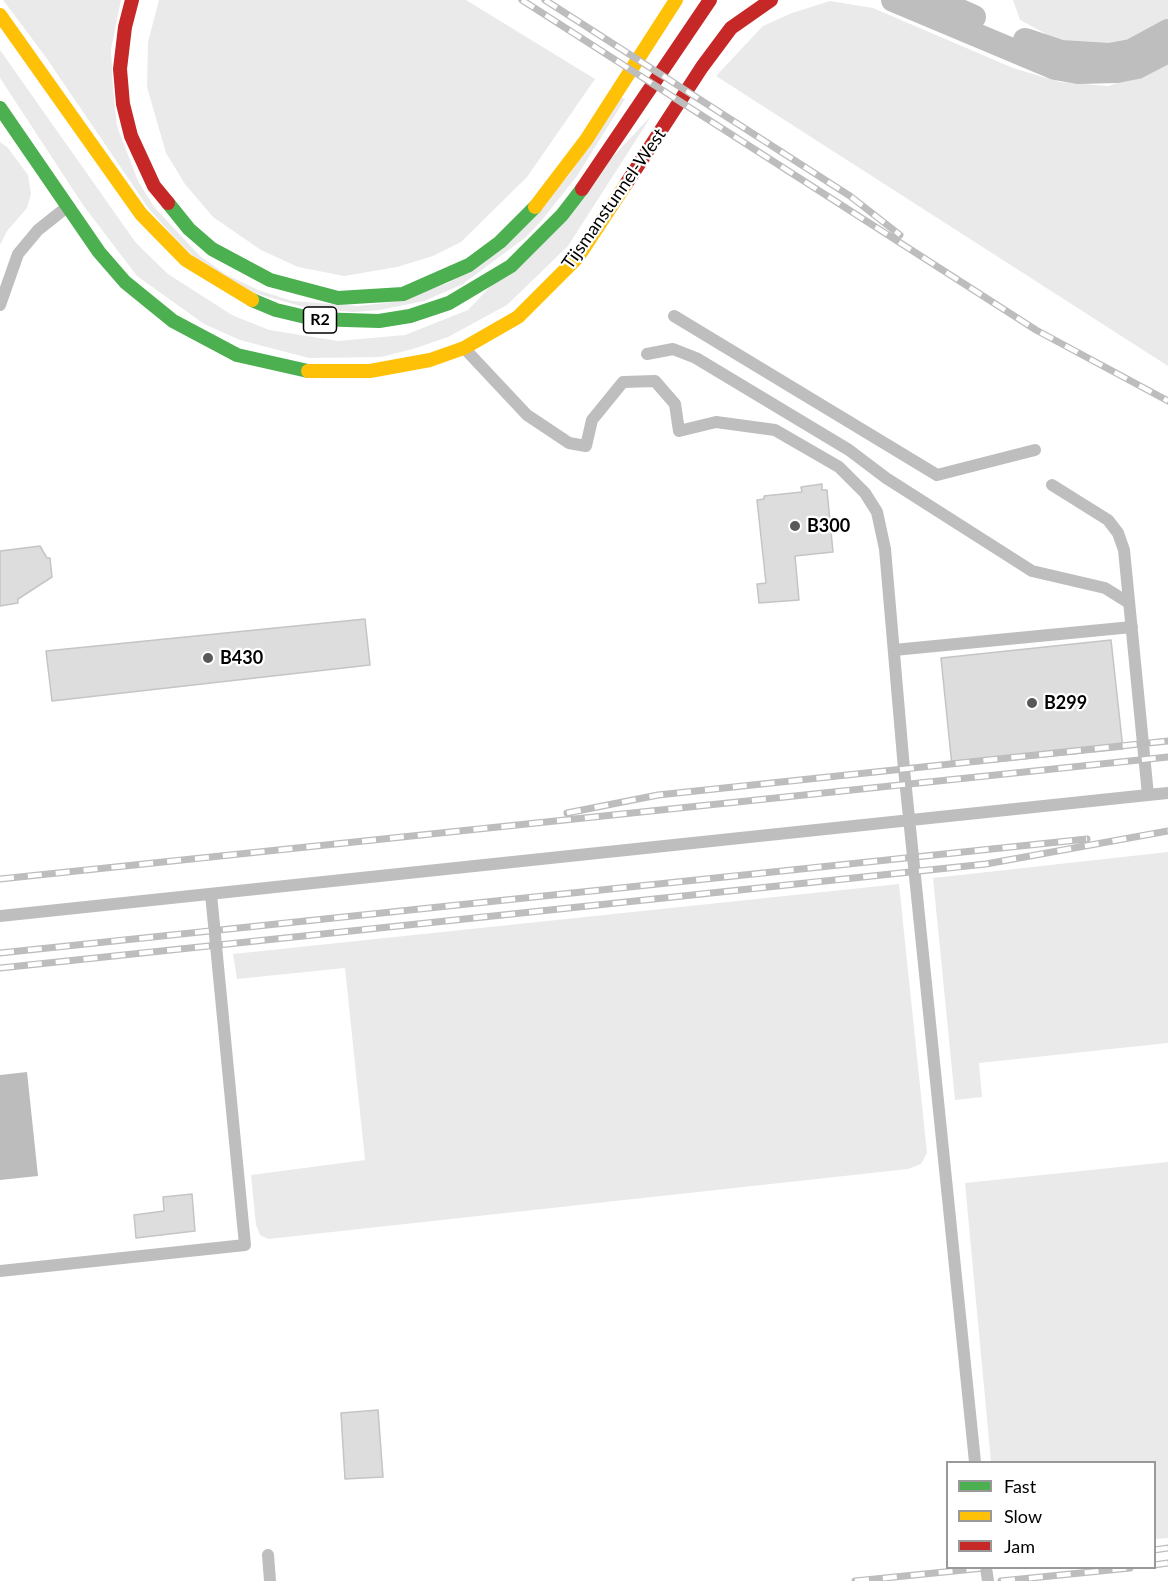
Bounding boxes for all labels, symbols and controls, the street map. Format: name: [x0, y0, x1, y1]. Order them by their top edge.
street label: Tijsmanstunnel-West: [557, 125, 671, 273]
road number: R2: [304, 307, 336, 333]
place label: B300: [807, 515, 850, 537]
marker: B300: [788, 519, 802, 533]
place label: B430: [220, 647, 263, 669]
marker: B430: [201, 651, 215, 665]
place label: B299: [1044, 692, 1087, 714]
marker: B299: [1025, 696, 1039, 710]
legend: [946, 1461, 1156, 1569]
text: Fast: [1004, 1475, 1036, 1497]
text: Slow: [1004, 1505, 1042, 1527]
text: Jam: [1004, 1535, 1035, 1557]

